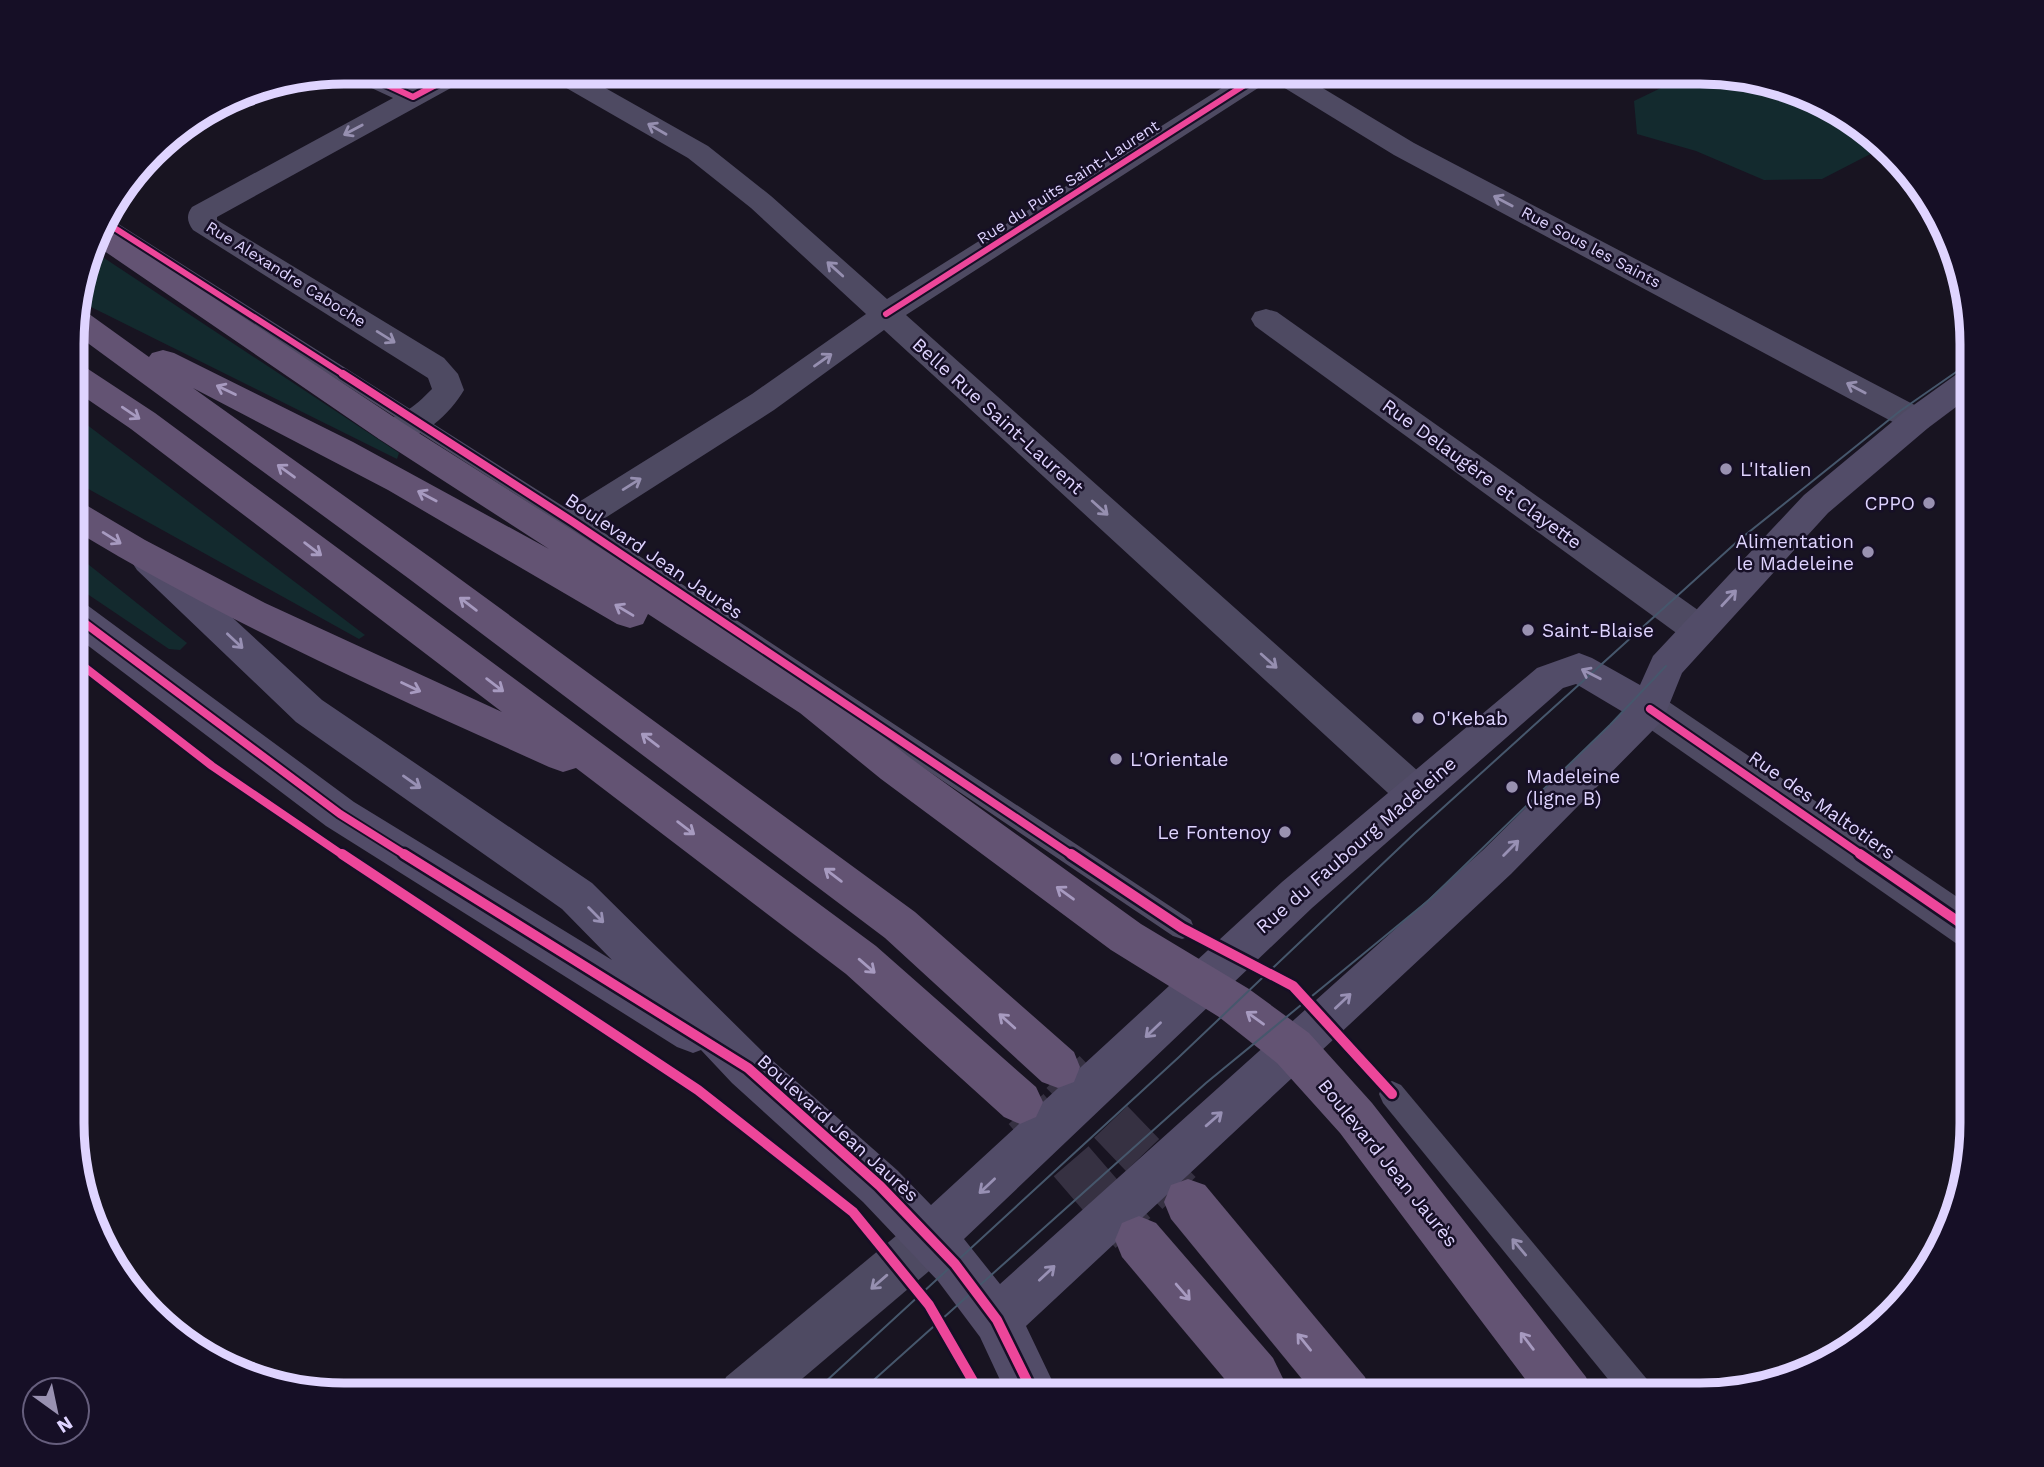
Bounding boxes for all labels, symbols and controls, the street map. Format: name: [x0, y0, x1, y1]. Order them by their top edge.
street label: Rue du Puits Saint-Laurent: [973, 116, 1163, 248]
one-way arrow: [648, 121, 668, 135]
one-way arrow: [343, 123, 364, 137]
one-way arrow: [1493, 194, 1514, 207]
street label: Rue Sous les Saints: [1518, 202, 1664, 292]
street label: Rue Alexandre Caboche: [203, 217, 369, 331]
one-way arrow: [826, 261, 844, 277]
one-way arrow: [376, 330, 396, 344]
street label: Belle Rue Saint-Laurent: [908, 333, 1088, 499]
one-way arrow: [813, 353, 832, 367]
one-way arrow: [1846, 380, 1867, 394]
one-way arrow: [216, 383, 237, 397]
street label: Rue Delaugère et Clayette: [1378, 394, 1586, 554]
one-way arrow: [120, 406, 140, 420]
place label: L'Italien: [1740, 458, 1811, 481]
marker: L'Italien: [1718, 461, 1734, 477]
one-way arrow: [277, 464, 296, 478]
one-way arrow: [622, 477, 642, 491]
street label: Boulevard Jean Jaurès: [561, 488, 747, 624]
one-way arrow: [417, 489, 438, 503]
place label: CPPO: [1865, 492, 1915, 515]
marker: CPPO: [1921, 495, 1937, 511]
one-way arrow: [1091, 500, 1108, 517]
place label: Alimentation le Madeleine: [1735, 530, 1854, 575]
one-way arrow: [101, 531, 121, 545]
one-way arrow: [303, 541, 322, 556]
marker: Alimentation le Madeleine: [1860, 544, 1876, 560]
one-way arrow: [1720, 590, 1737, 607]
one-way arrow: [459, 596, 478, 611]
one-way arrow: [615, 603, 635, 617]
place label: Saint-Blaise: [1542, 619, 1654, 642]
marker: Saint-Blaise: [1520, 622, 1536, 638]
one-way arrow: [226, 633, 243, 650]
one-way arrow: [1260, 653, 1278, 669]
one-way arrow: [1582, 667, 1602, 681]
one-way arrow: [485, 678, 504, 693]
one-way arrow: [400, 681, 421, 694]
place label: O'Kebab: [1432, 707, 1508, 730]
marker: O'Kebab: [1410, 710, 1426, 726]
one-way arrow: [641, 732, 660, 747]
street label: Rue des Maltotiers: [1744, 746, 1900, 864]
place label: L'Orientale: [1130, 748, 1229, 771]
marker: L'Orientale: [1108, 751, 1124, 767]
street label: Rue du Faubourg Madeleine: [1251, 752, 1461, 938]
place label: Madeleine (ligne B): [1526, 765, 1620, 810]
one-way arrow: [402, 775, 421, 789]
marker: Madeleine (ligne B): [1504, 779, 1520, 795]
one-way arrow: [676, 821, 695, 836]
place label: Le Fontenoy: [1157, 821, 1271, 844]
marker: Le Fontenoy: [1277, 824, 1293, 840]
one-way arrow: [1502, 840, 1519, 857]
one-way arrow: [824, 868, 843, 883]
one-way arrow: [1056, 885, 1075, 900]
one-way arrow: [588, 907, 605, 924]
one-way arrow: [858, 958, 876, 974]
one-way arrow: [1334, 993, 1351, 1010]
one-way arrow: [1246, 1011, 1265, 1026]
one-way arrow: [998, 1013, 1016, 1029]
one-way arrow: [1145, 1022, 1162, 1039]
street label: Boulevard Jean Jaurès: [753, 1049, 923, 1207]
street label: Boulevard Jean Jaurès: [1313, 1074, 1463, 1252]
one-way arrow: [1205, 1111, 1223, 1127]
one-way arrow: [979, 1177, 996, 1194]
one-way arrow: [1511, 1239, 1527, 1257]
one-way arrow: [1038, 1265, 1055, 1282]
one-way arrow: [870, 1274, 888, 1290]
one-way arrow: [1175, 1283, 1191, 1301]
one-way arrow: [1520, 1332, 1534, 1351]
one-way arrow: [1296, 1334, 1312, 1352]
north arrow: [21, 1376, 91, 1446]
text: N: [53, 1411, 77, 1438]

